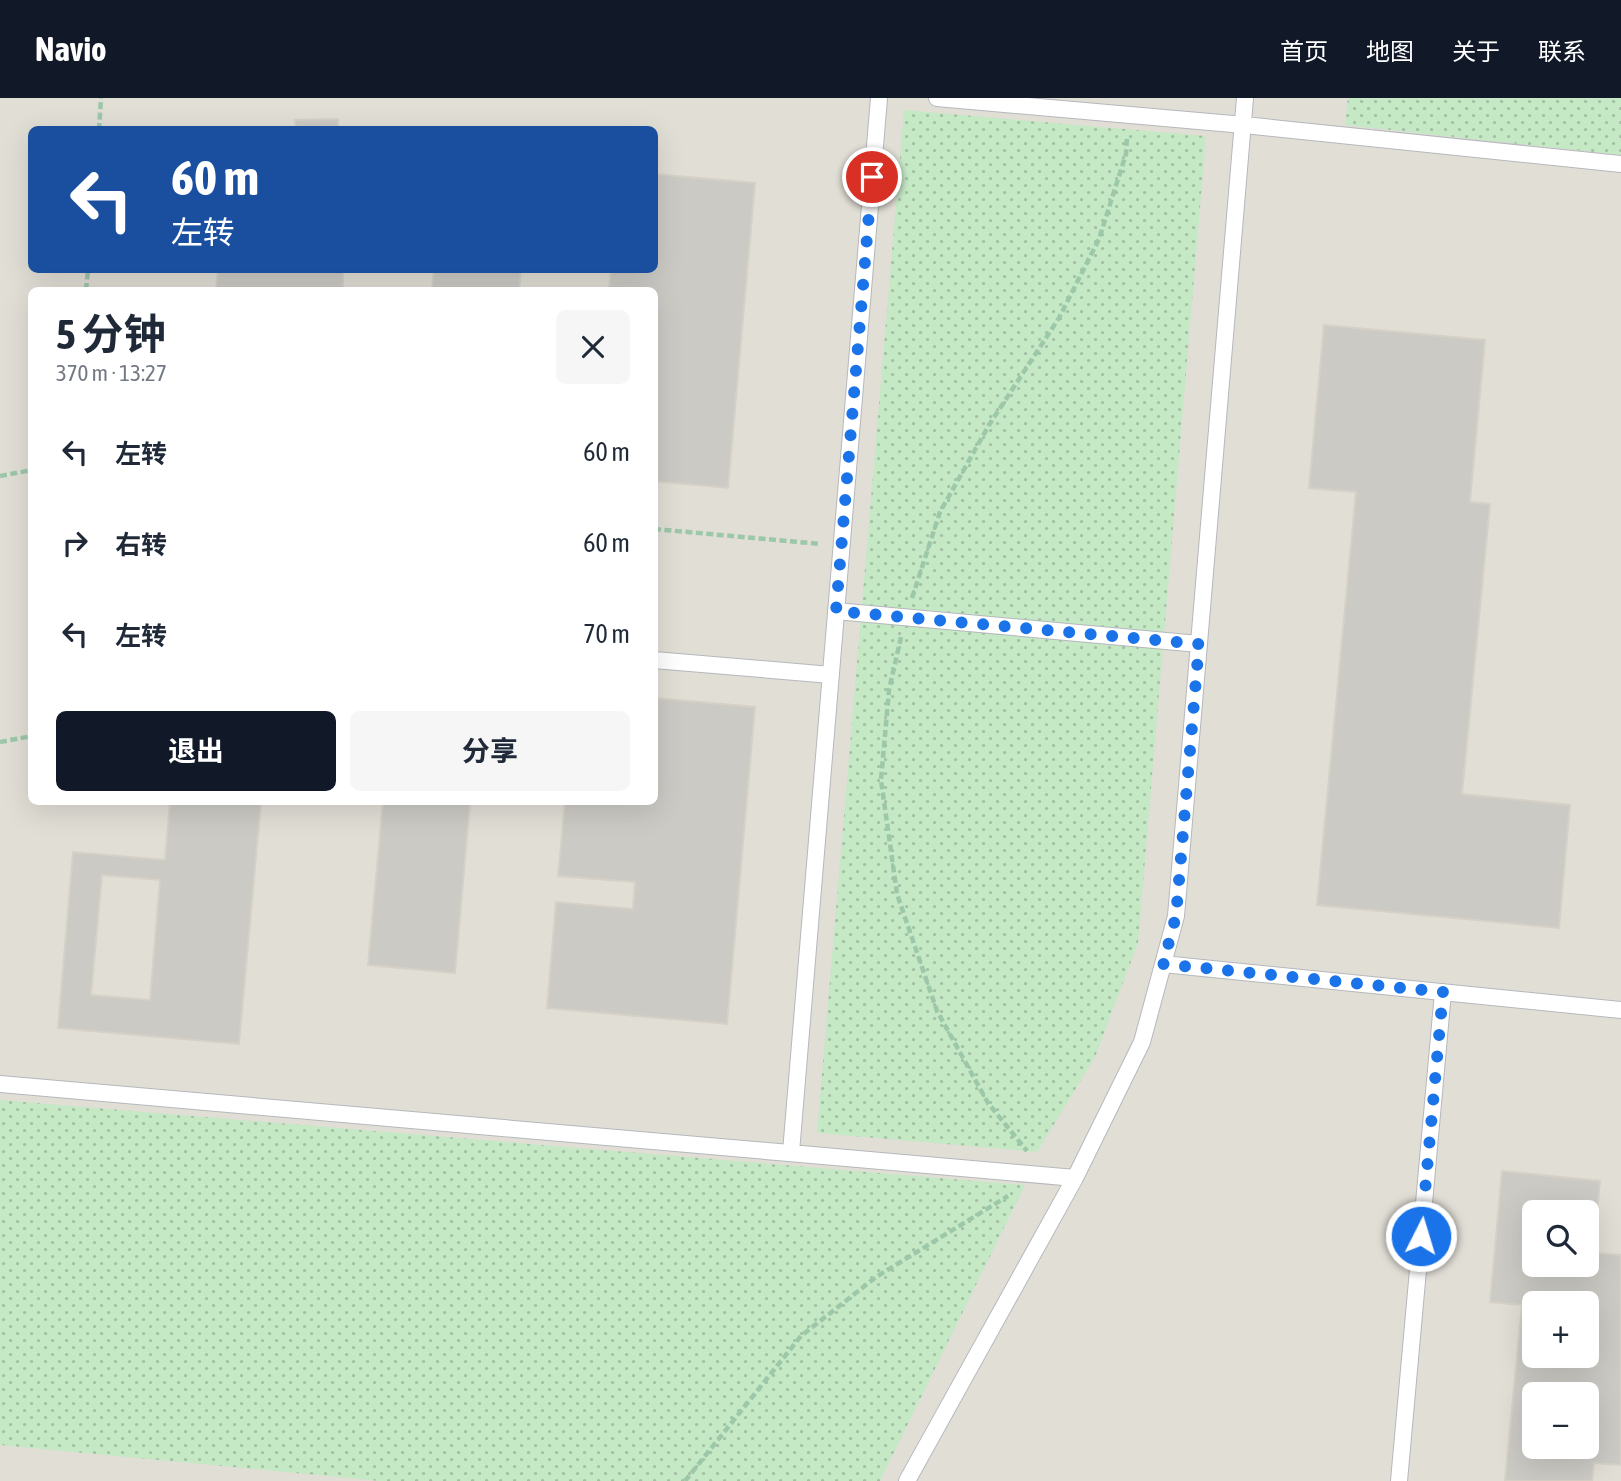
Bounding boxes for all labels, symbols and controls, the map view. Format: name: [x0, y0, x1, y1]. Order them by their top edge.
text: Navio: [35, 30, 107, 68]
text: 首页: [1280, 38, 1328, 65]
text: 地图: [1366, 38, 1414, 65]
text: 关于: [1452, 38, 1500, 65]
text: 联系: [1538, 38, 1586, 65]
pin: [842, 147, 902, 207]
text: 60 m: [171, 149, 259, 205]
icon: left: [56, 154, 147, 245]
icon: arrive: [853, 158, 891, 196]
text: 左转: [171, 214, 235, 251]
text: 5 分钟: [56, 310, 166, 358]
button: close: [556, 310, 630, 384]
text: 370 m · 13:27: [56, 360, 167, 386]
icon: left: [56, 433, 94, 471]
text: 60 m: [583, 437, 630, 467]
text: 左转: [115, 439, 167, 469]
icon: right: [56, 524, 94, 562]
text: 60 m: [583, 528, 630, 558]
text: 右转: [115, 530, 167, 560]
icon: left: [56, 615, 94, 653]
text: 70 m: [583, 619, 630, 649]
text: 左转: [115, 621, 167, 651]
button: 退出: [56, 711, 336, 791]
button: 分享: [350, 711, 630, 791]
position arrow: [1384, 1199, 1458, 1273]
map controls: [1522, 1200, 1599, 1459]
button: search: [1522, 1200, 1599, 1277]
button: +: [1522, 1291, 1599, 1368]
button: −: [1522, 1382, 1599, 1459]

